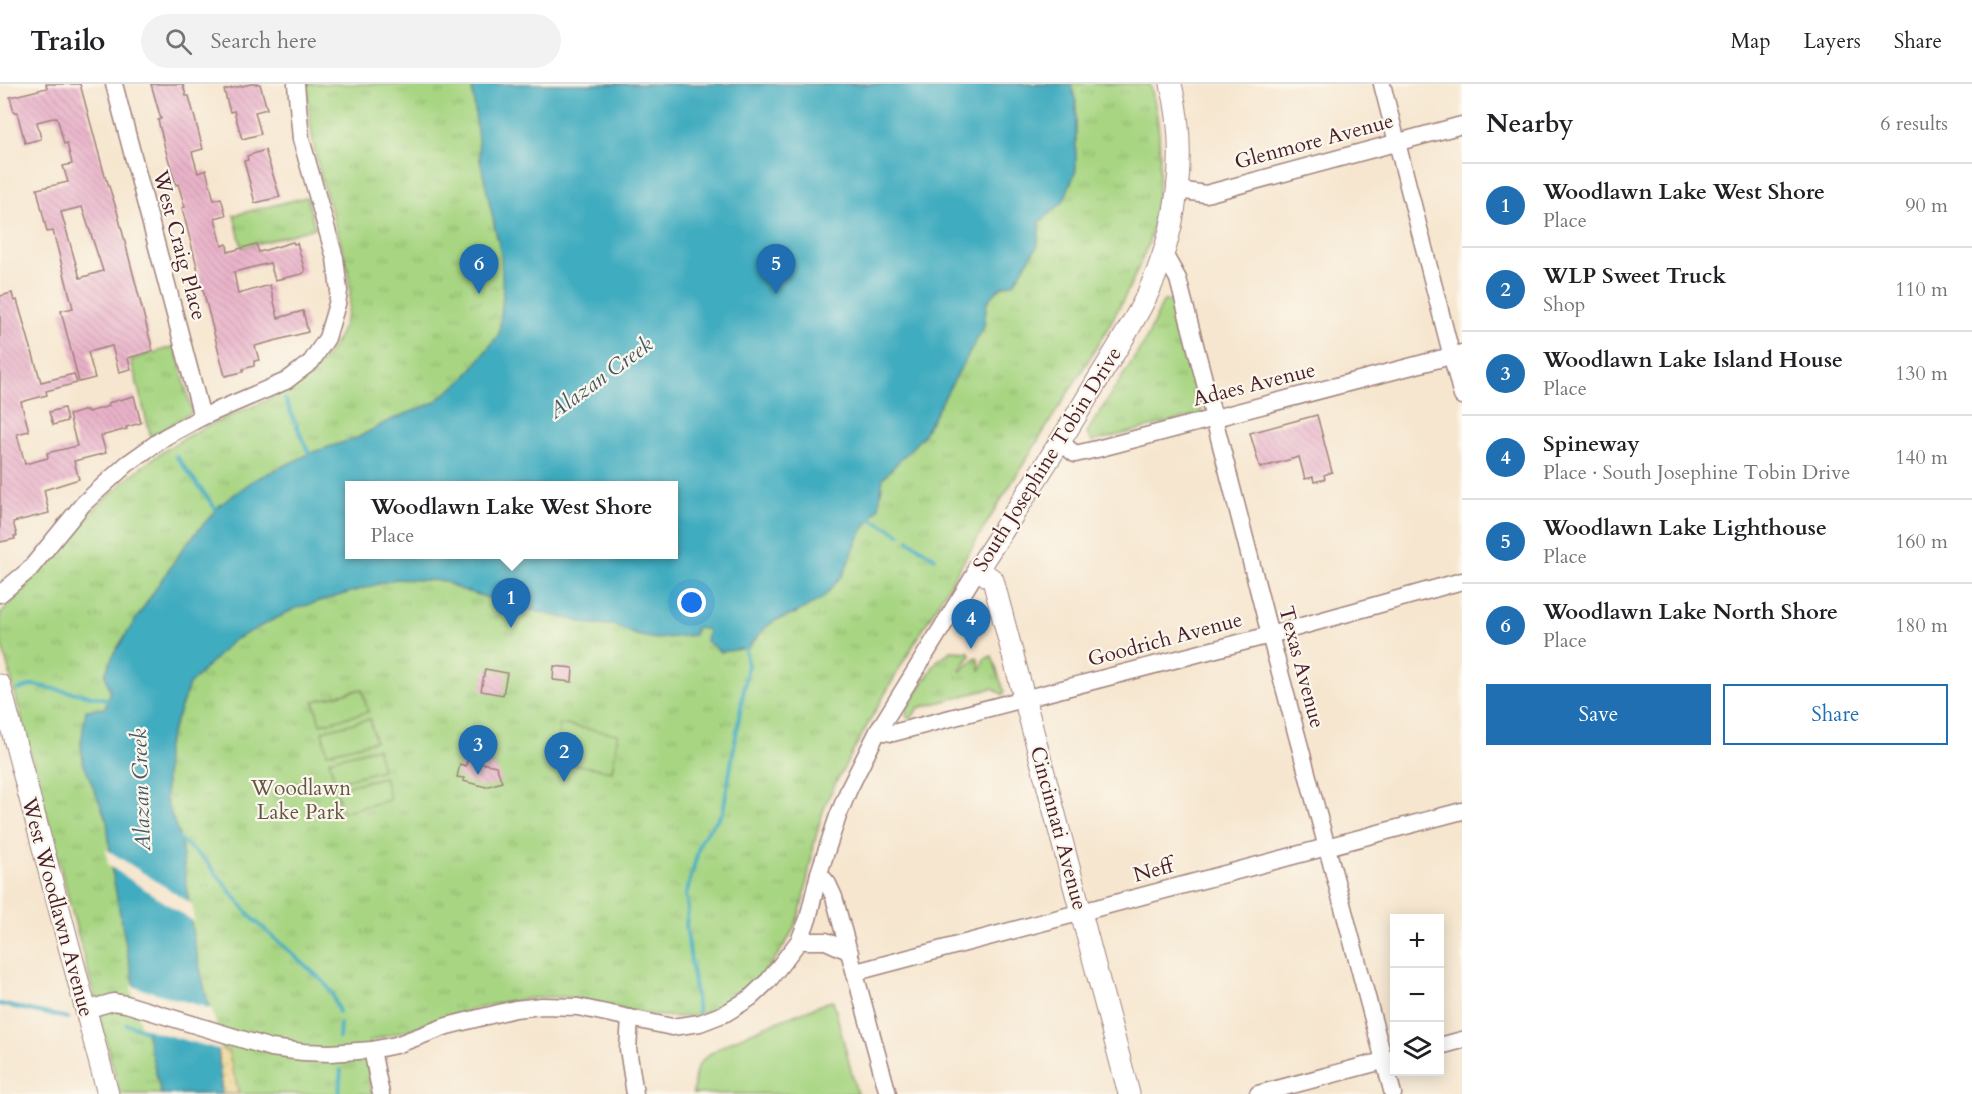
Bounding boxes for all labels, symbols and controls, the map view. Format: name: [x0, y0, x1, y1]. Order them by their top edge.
search box: [141, 14, 561, 68]
text: Trailo: [30, 22, 105, 60]
icon: search: [162, 25, 195, 58]
text: Search here: [210, 26, 317, 56]
text: Map: [1731, 27, 1771, 56]
text: Layers: [1804, 27, 1861, 56]
text: Share: [1894, 27, 1942, 56]
street label: Glenmore Avenue: [1231, 106, 1397, 177]
text: Nearby: [1486, 106, 1574, 141]
text: 6 results: [1880, 110, 1948, 137]
street label: West Craig Place: [145, 166, 213, 323]
text: Woodlawn Lake West Shore: [1543, 177, 1825, 207]
text: 1: [1500, 192, 1511, 219]
text: 90 m: [1905, 192, 1948, 219]
text: Place: [1543, 207, 1587, 234]
pin: 6: [460, 244, 498, 294]
pin: 5: [756, 244, 796, 294]
text: WLP Sweet Truck: [1543, 261, 1726, 291]
text: 2: [1500, 276, 1511, 303]
text: 110 m: [1895, 276, 1948, 303]
text: Shop: [1543, 291, 1585, 318]
water label: Alazan Creek: [541, 330, 659, 427]
street label: South Josephine Tobin Drive: [966, 341, 1129, 577]
text: Woodlawn Lake Island House: [1543, 345, 1843, 375]
street label: Adaes Avenue: [1190, 355, 1319, 414]
text: 3: [1500, 360, 1511, 387]
text: 130 m: [1895, 360, 1948, 387]
text: Place: [1543, 375, 1587, 402]
text: Spineway: [1543, 429, 1640, 459]
text: 4: [1500, 444, 1511, 471]
text: 140 m: [1895, 444, 1948, 471]
text: Place · South Josephine Tobin Drive: [1543, 459, 1850, 486]
popup: [345, 481, 678, 559]
text: Woodlawn Lake West Shore: [371, 492, 652, 522]
text: Woodlawn Lake Lighthouse: [1543, 513, 1827, 543]
text: Place: [371, 522, 414, 549]
text: 5: [1500, 528, 1511, 555]
text: 160 m: [1895, 528, 1948, 555]
text: Place: [1543, 543, 1587, 570]
pin: 1: [492, 578, 530, 628]
your location: [677, 588, 706, 617]
text: Woodlawn Lake North Shore: [1543, 597, 1838, 627]
pin: 4: [952, 600, 990, 649]
street label: Texas Avenue: [1271, 603, 1332, 731]
street label: Goodrich Avenue: [1085, 605, 1246, 674]
text: 6: [1500, 612, 1511, 639]
text: 180 m: [1895, 612, 1948, 639]
text: Place: [1543, 627, 1587, 654]
button: Save: [1486, 684, 1711, 745]
button: Share: [1723, 684, 1948, 745]
pin: 3: [458, 726, 498, 775]
water label: Alazan Creek: [124, 728, 158, 853]
pin: 2: [544, 732, 584, 782]
street label: Cincinnati Avenue: [1023, 743, 1094, 913]
park label: Woodlawn Lake Park: [250, 774, 351, 827]
street label: West Woodlawn Avenue: [14, 793, 101, 1020]
street label: Neff: [1130, 850, 1180, 890]
map controls: [1390, 914, 1444, 1076]
button: +: [1390, 914, 1444, 968]
button: −: [1390, 968, 1444, 1022]
button: layers: [1390, 1022, 1444, 1076]

